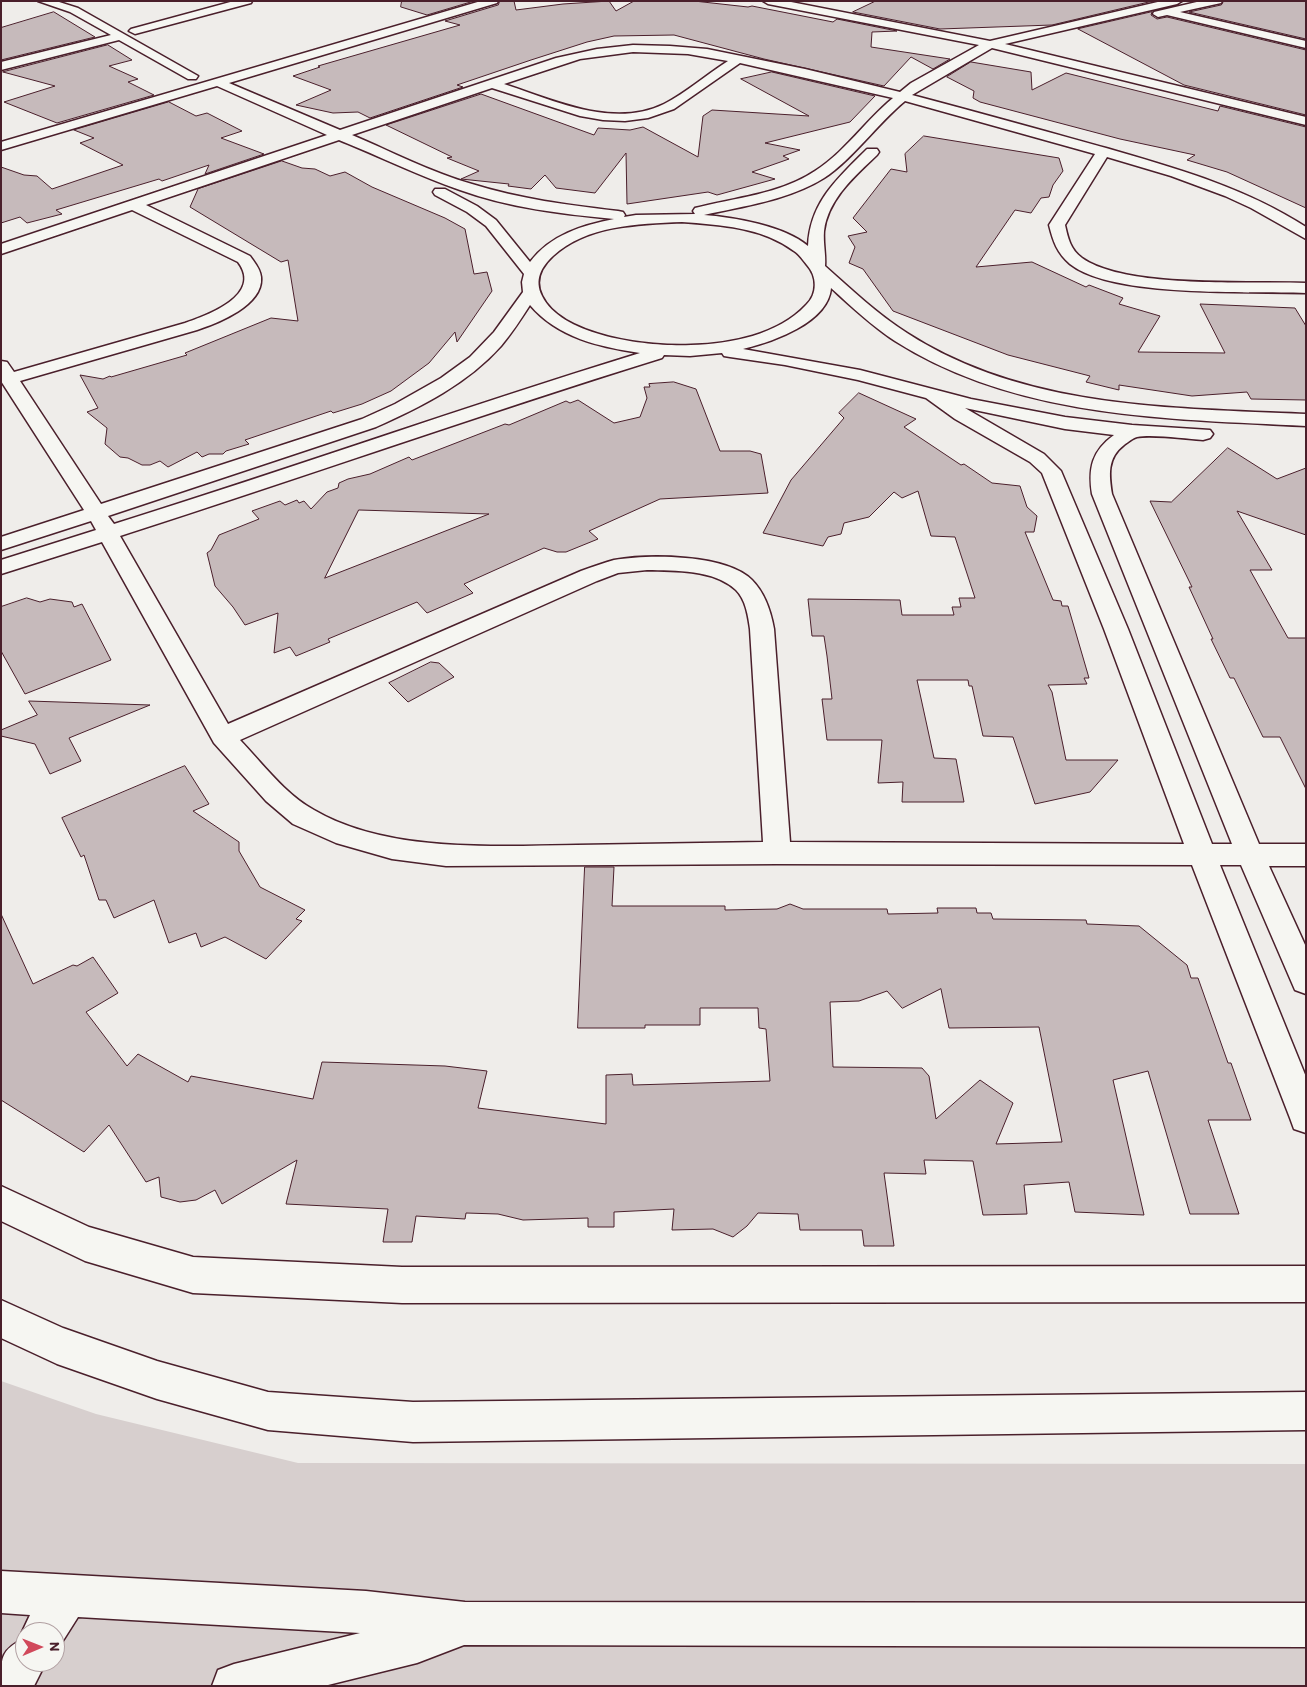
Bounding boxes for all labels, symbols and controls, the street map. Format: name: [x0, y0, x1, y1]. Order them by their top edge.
north arrow: [15, 1622, 65, 1672]
text: N: [46, 1642, 63, 1652]

